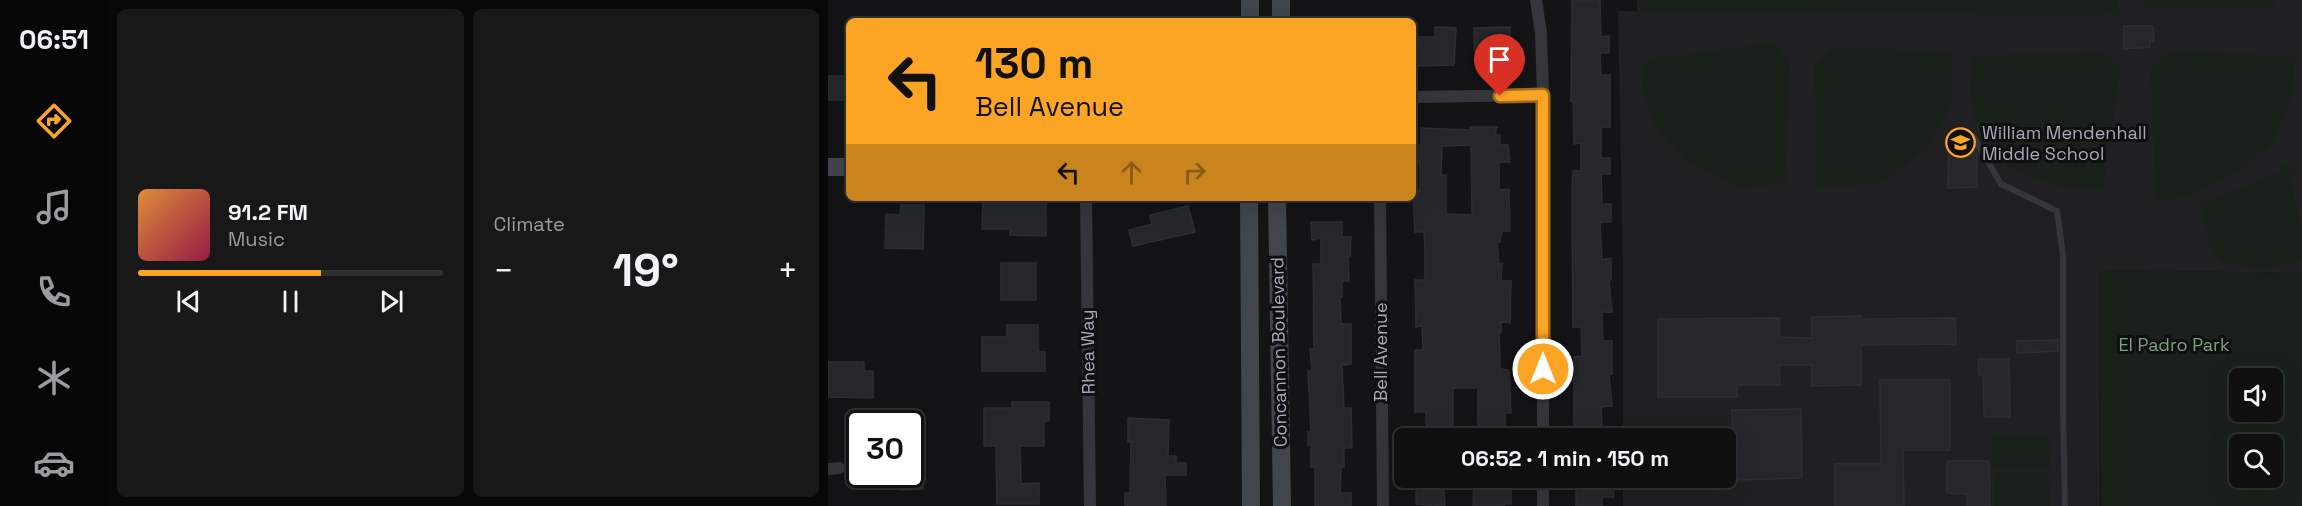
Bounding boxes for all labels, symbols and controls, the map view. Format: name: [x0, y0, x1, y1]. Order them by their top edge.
text: 06:51: [19, 22, 89, 57]
pin: [1474, 34, 1525, 96]
text: 130 m: [975, 37, 1093, 90]
icon: left: [876, 42, 954, 120]
icon: arrive: [1483, 43, 1516, 76]
text: Bell Avenue: [975, 89, 1124, 124]
icon: directions: [33, 100, 75, 142]
place label: William Mendenhall Middle School: [1982, 121, 2147, 165]
school or university icon: William Mendenhall Middle School: [1945, 127, 1977, 159]
icon: left: [1052, 156, 1085, 189]
icon: ahead: [1115, 156, 1148, 189]
icon: right: [1178, 156, 1211, 189]
icon: music: [33, 186, 75, 228]
text: 91.2 FM: [228, 198, 308, 226]
text: Climate: [494, 211, 565, 237]
text: Music: [228, 226, 285, 252]
text: 19°: [613, 242, 679, 299]
text: −: [494, 250, 514, 292]
text: +: [778, 250, 798, 292]
street label: Concannon Boulevard: [1265, 257, 1292, 447]
icon: phone: [33, 271, 75, 313]
icon: previous: [172, 285, 205, 318]
icon: pause: [274, 285, 307, 318]
icon: next: [375, 285, 408, 318]
street label: Bell Avenue: [1369, 302, 1392, 402]
street label: Rhea Way: [1075, 310, 1100, 395]
park label: El Padro Park: [2118, 333, 2230, 356]
position arrow: [1511, 337, 1575, 401]
icon: climate: [33, 357, 75, 399]
map controls: [2229, 368, 2283, 488]
button: sound: [2229, 368, 2283, 422]
speed limit sign: 30: [846, 410, 924, 488]
button: search: [2229, 434, 2283, 488]
icon: car: [33, 442, 75, 484]
text: 06:52 · 1 min · 150 m: [1461, 444, 1669, 472]

